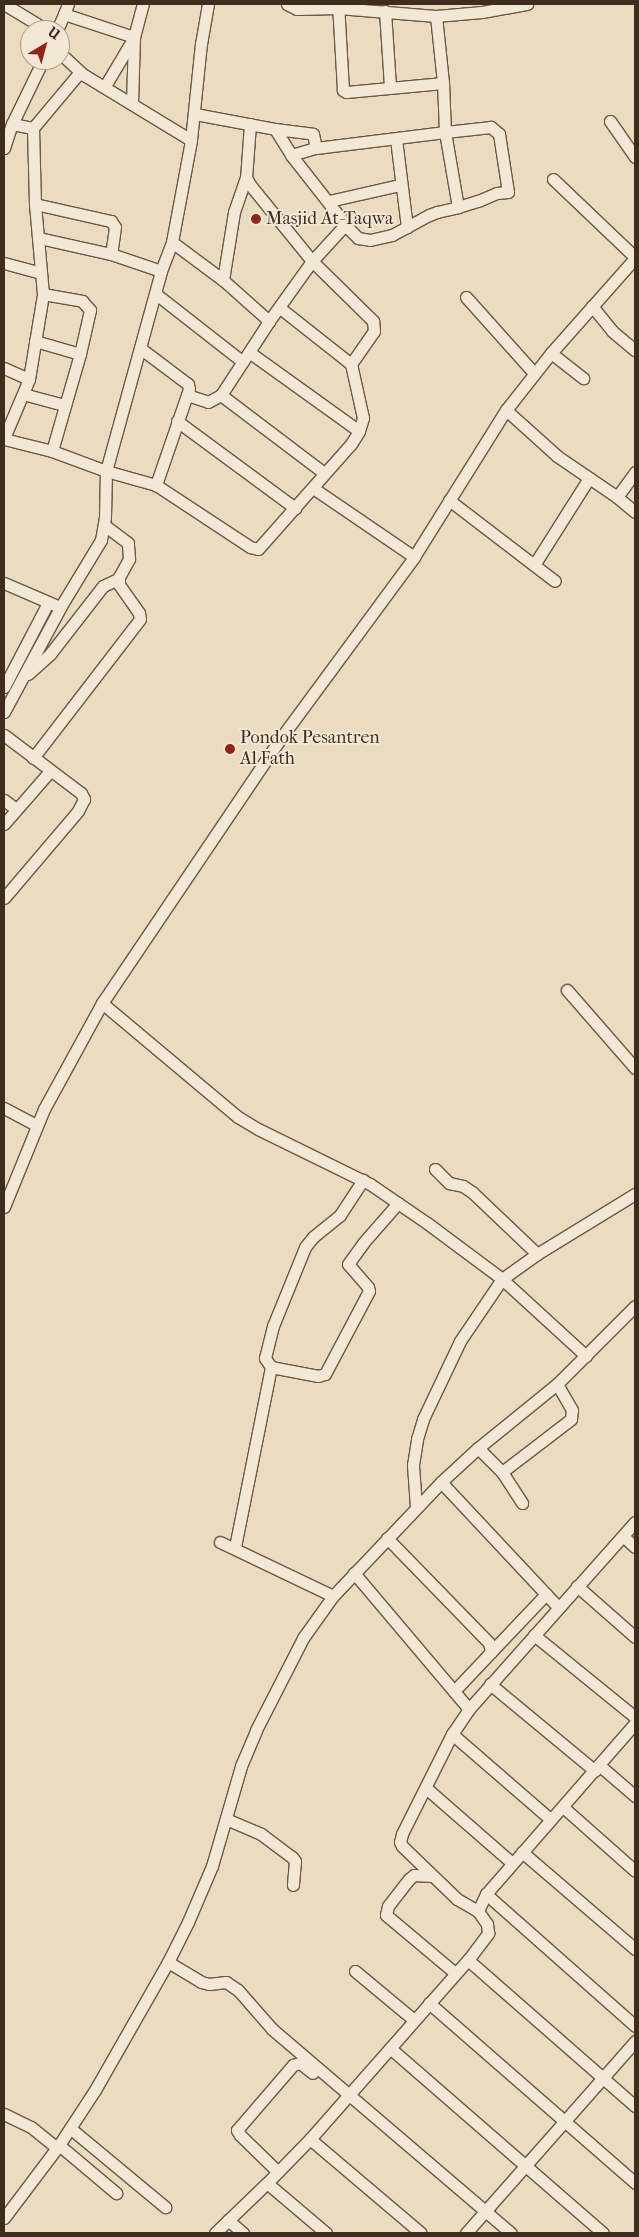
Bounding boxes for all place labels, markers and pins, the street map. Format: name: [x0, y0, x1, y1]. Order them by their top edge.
place label: Masjid At-Taqwa: [266, 208, 393, 230]
marker: Masjid At-Taqwa: [250, 213, 262, 225]
place label: Pondok Pesantren Al Fath: [240, 728, 380, 771]
marker: Pondok Pesantren Al Fath: [224, 743, 236, 755]

